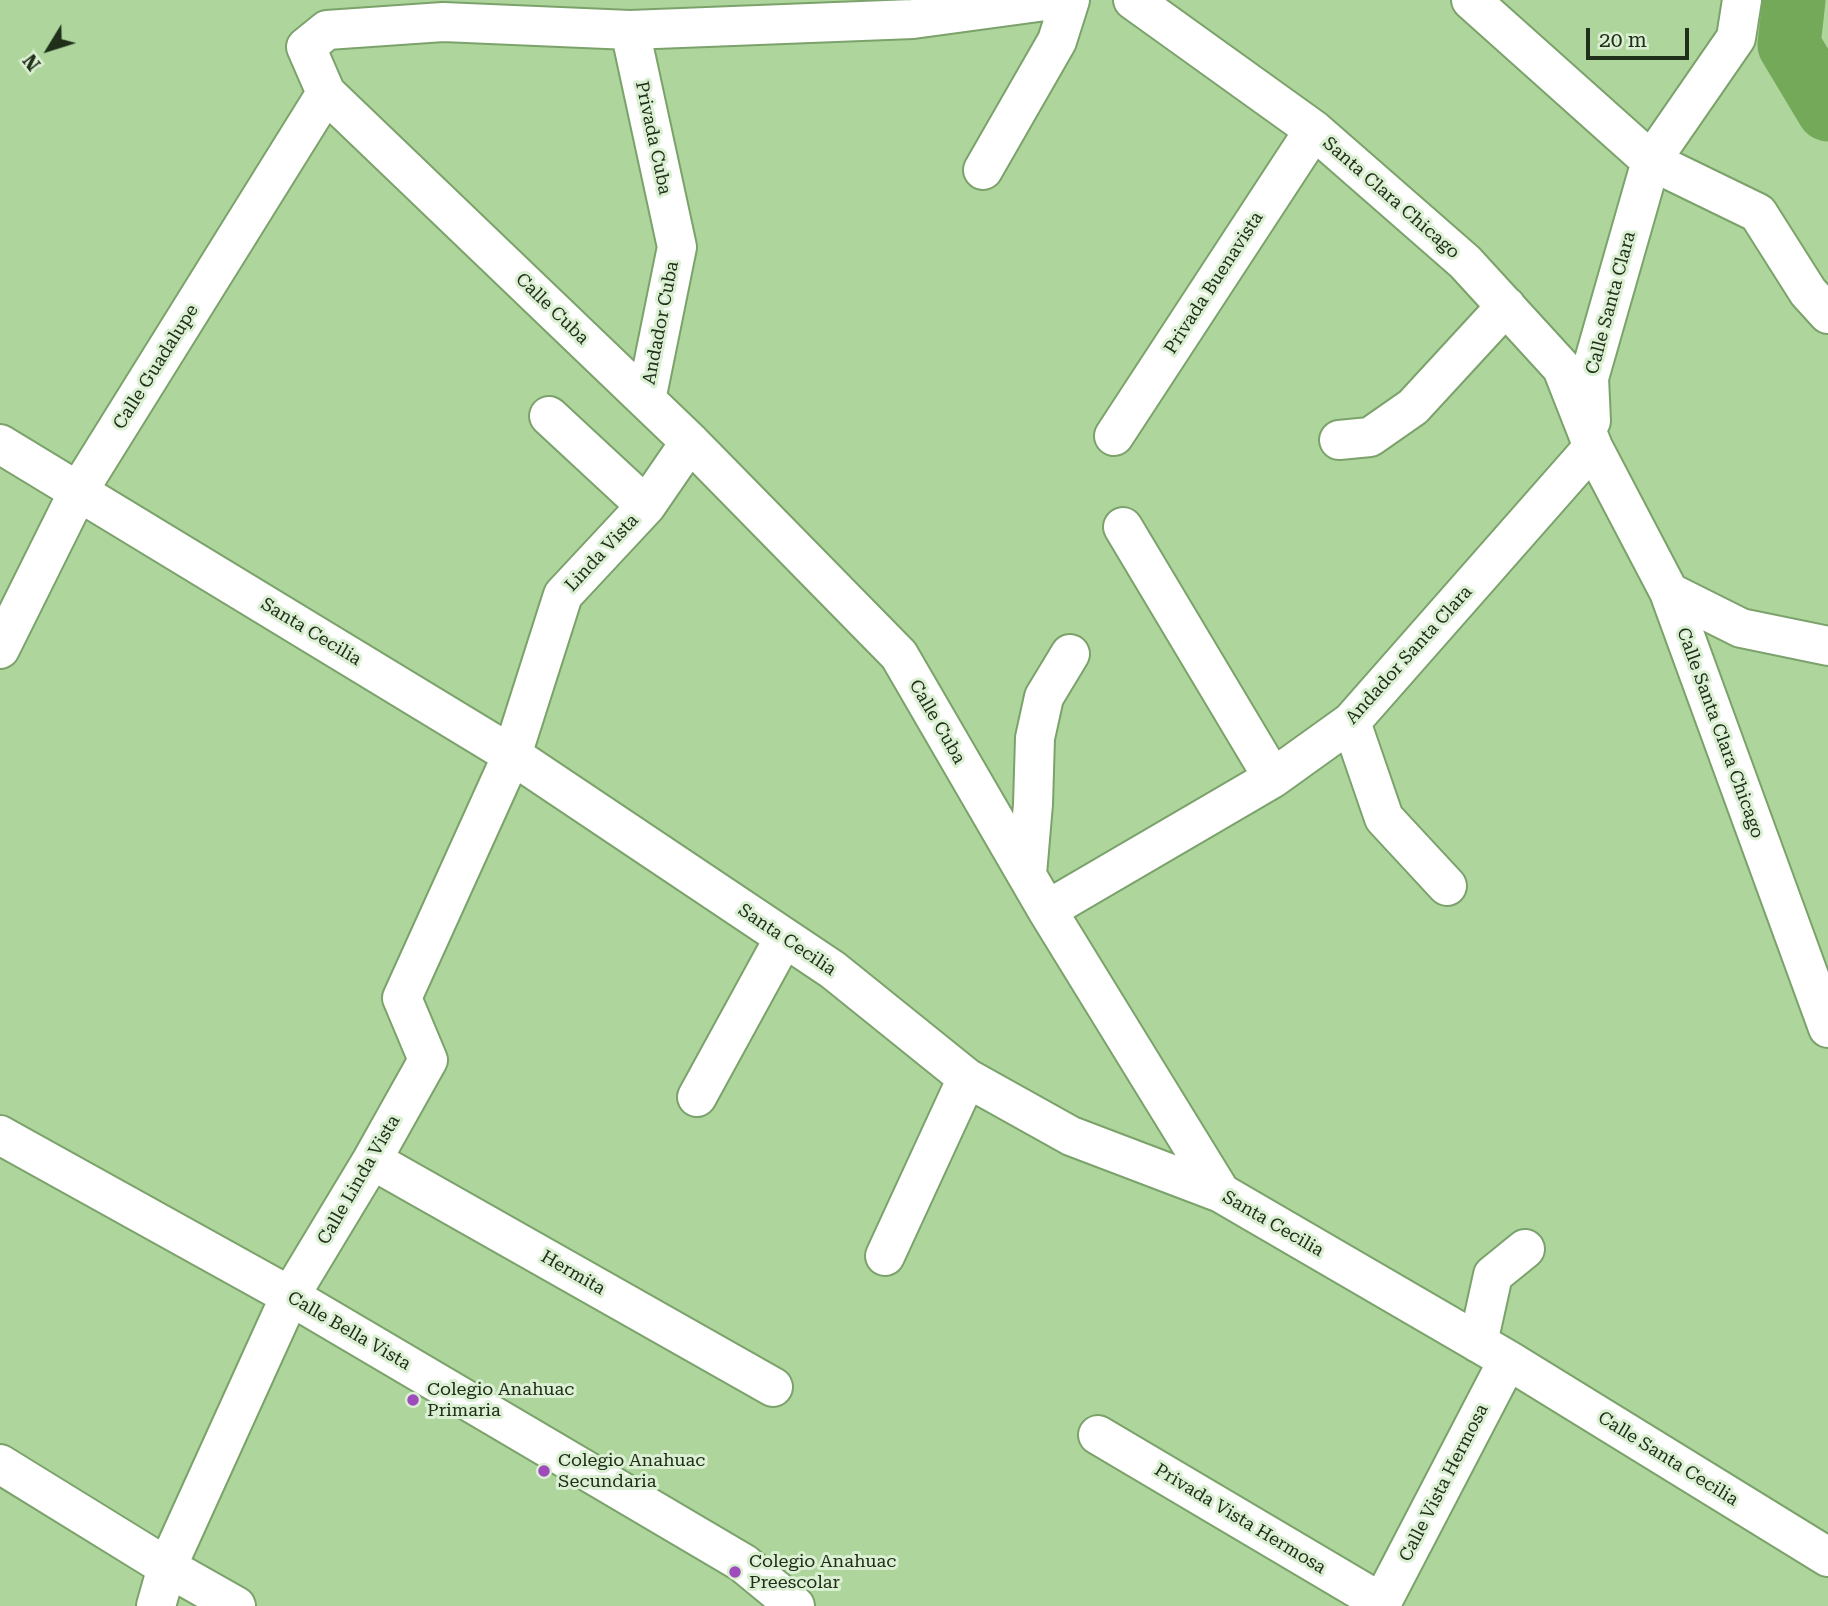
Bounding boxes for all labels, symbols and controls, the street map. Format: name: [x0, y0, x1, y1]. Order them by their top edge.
north arrow: [14, 14, 84, 84]
scale bar: [1590, 14, 1693, 58]
text: 20 m: [1599, 28, 1647, 52]
text: N: [18, 49, 46, 75]
street label: Privada Cuba: [630, 79, 676, 197]
street label: Santa Clara Chicago: [1318, 133, 1464, 263]
street label: Privada Buenavista: [1160, 208, 1268, 358]
street label: Calle Santa Clara: [1582, 229, 1640, 377]
street label: Andador Cuba: [638, 259, 684, 387]
street label: Calle Cuba: [511, 269, 593, 349]
street label: Calle Guadalupe: [109, 301, 203, 433]
street label: Linda Vista: [561, 510, 643, 596]
street label: Andador Santa Clara: [1341, 581, 1477, 729]
street label: Santa Cecilia: [257, 594, 365, 670]
street label: Calle Santa Clara Chicago: [1672, 625, 1768, 841]
street label: Calle Cuba: [904, 676, 970, 768]
street label: Santa Cecilia: [734, 899, 840, 981]
street label: Calle Linda Vista: [313, 1111, 405, 1249]
street label: Santa Cecilia: [1218, 1186, 1328, 1262]
street label: Hermita: [537, 1246, 609, 1300]
street label: Calle Bella Vista: [283, 1287, 415, 1375]
place label: Colegio Anahuac Primaria: [427, 1379, 574, 1422]
marker: Colegio Anahuac Primaria: [405, 1392, 421, 1408]
street label: Calle Vista Hermosa: [1395, 1401, 1493, 1565]
street label: Calle Santa Cecilia: [1594, 1407, 1742, 1511]
place label: Colegio Anahuac Secundaria: [558, 1450, 705, 1492]
street label: Privada Vista Hermosa: [1150, 1459, 1330, 1579]
marker: Colegio Anahuac Secundaria: [536, 1463, 552, 1479]
place label: Colegio Anahuac Preescolar: [749, 1551, 896, 1594]
marker: Colegio Anahuac Preescolar: [727, 1564, 743, 1580]

